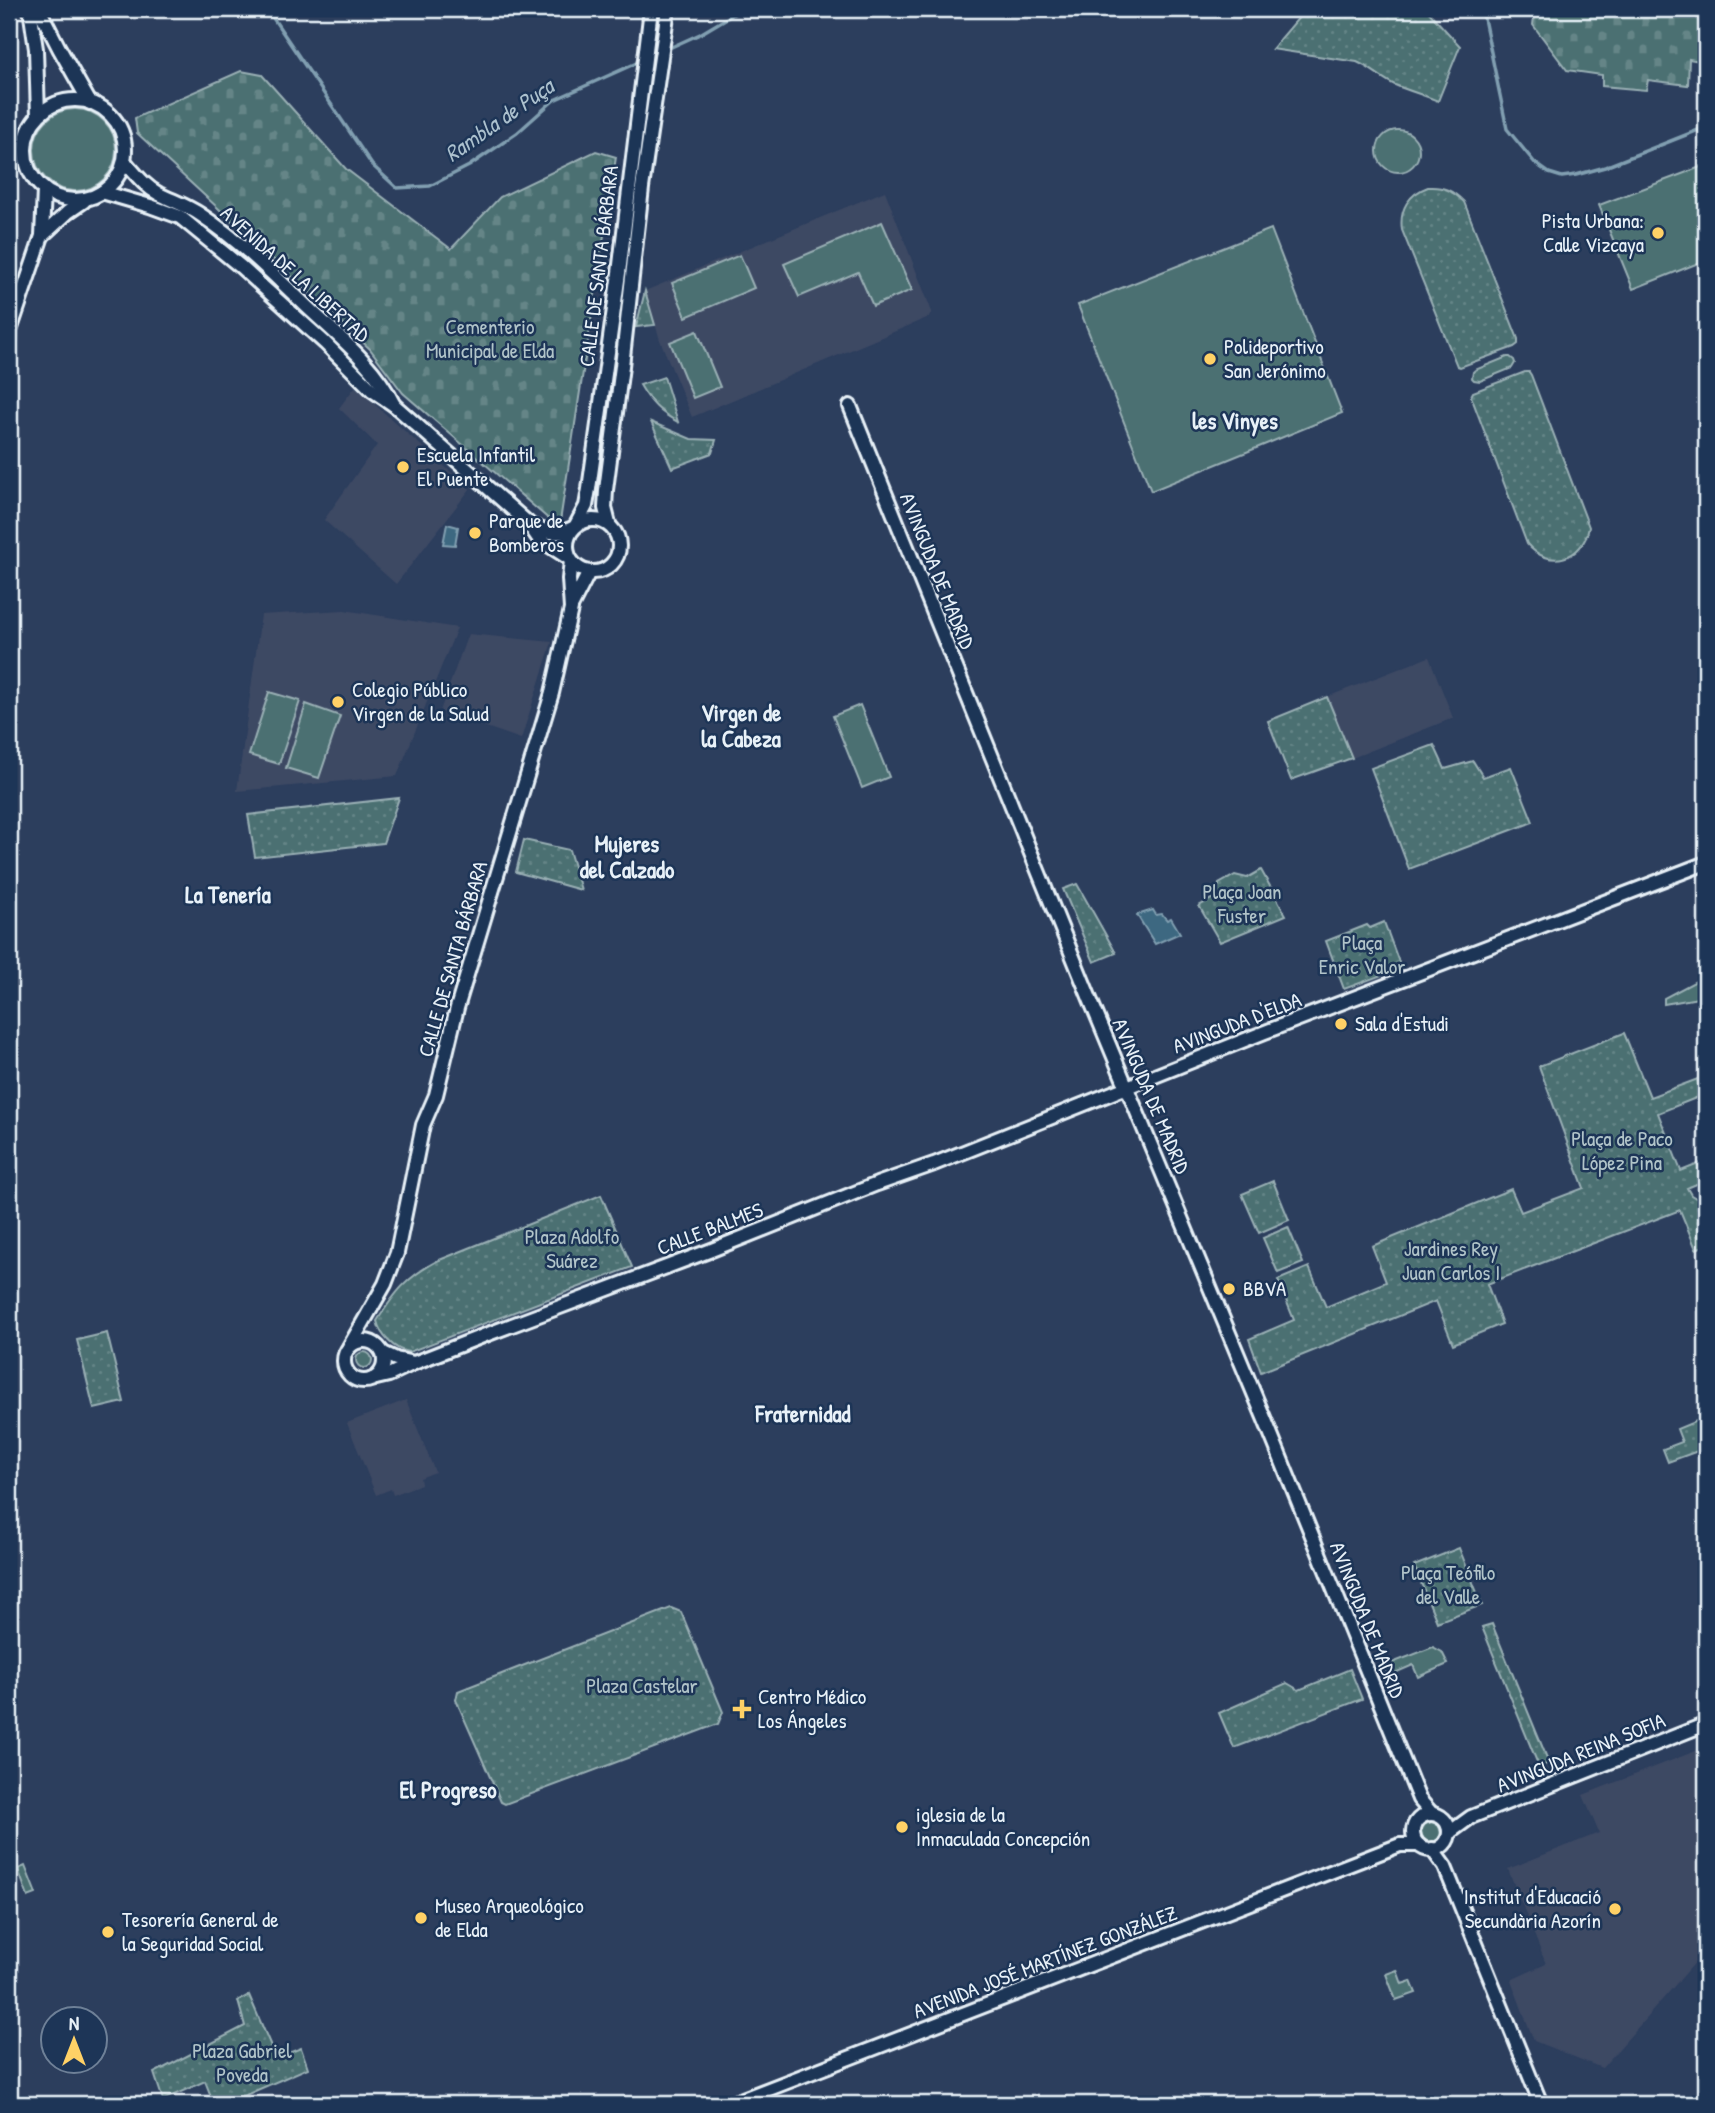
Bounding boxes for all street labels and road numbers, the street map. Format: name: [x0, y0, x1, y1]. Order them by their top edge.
street label: CALLE DE SANTA BÁRBARA: [572, 164, 625, 368]
street label: AVENIDA DE LA LIBERTAD: [214, 199, 376, 349]
street label: AVINGUDA DE MADRID: [893, 488, 982, 653]
street label: CALLE DE SANTA BÁRBARA: [411, 857, 494, 1060]
street label: AVINGUDA D'ELDA: [1168, 985, 1305, 1060]
street label: AVINGUDA DE MADRID: [1106, 1014, 1197, 1178]
street label: CALLE BALMES: [653, 1195, 767, 1262]
street label: AVINGUDA DE MADRID: [1323, 1537, 1412, 1702]
street label: AVINGUDA REINA SOFIA: [1492, 1706, 1669, 1800]
street label: AVENIDA JOSÉ MARTÍNEZ GONZÁLEZ: [909, 1898, 1181, 2025]

